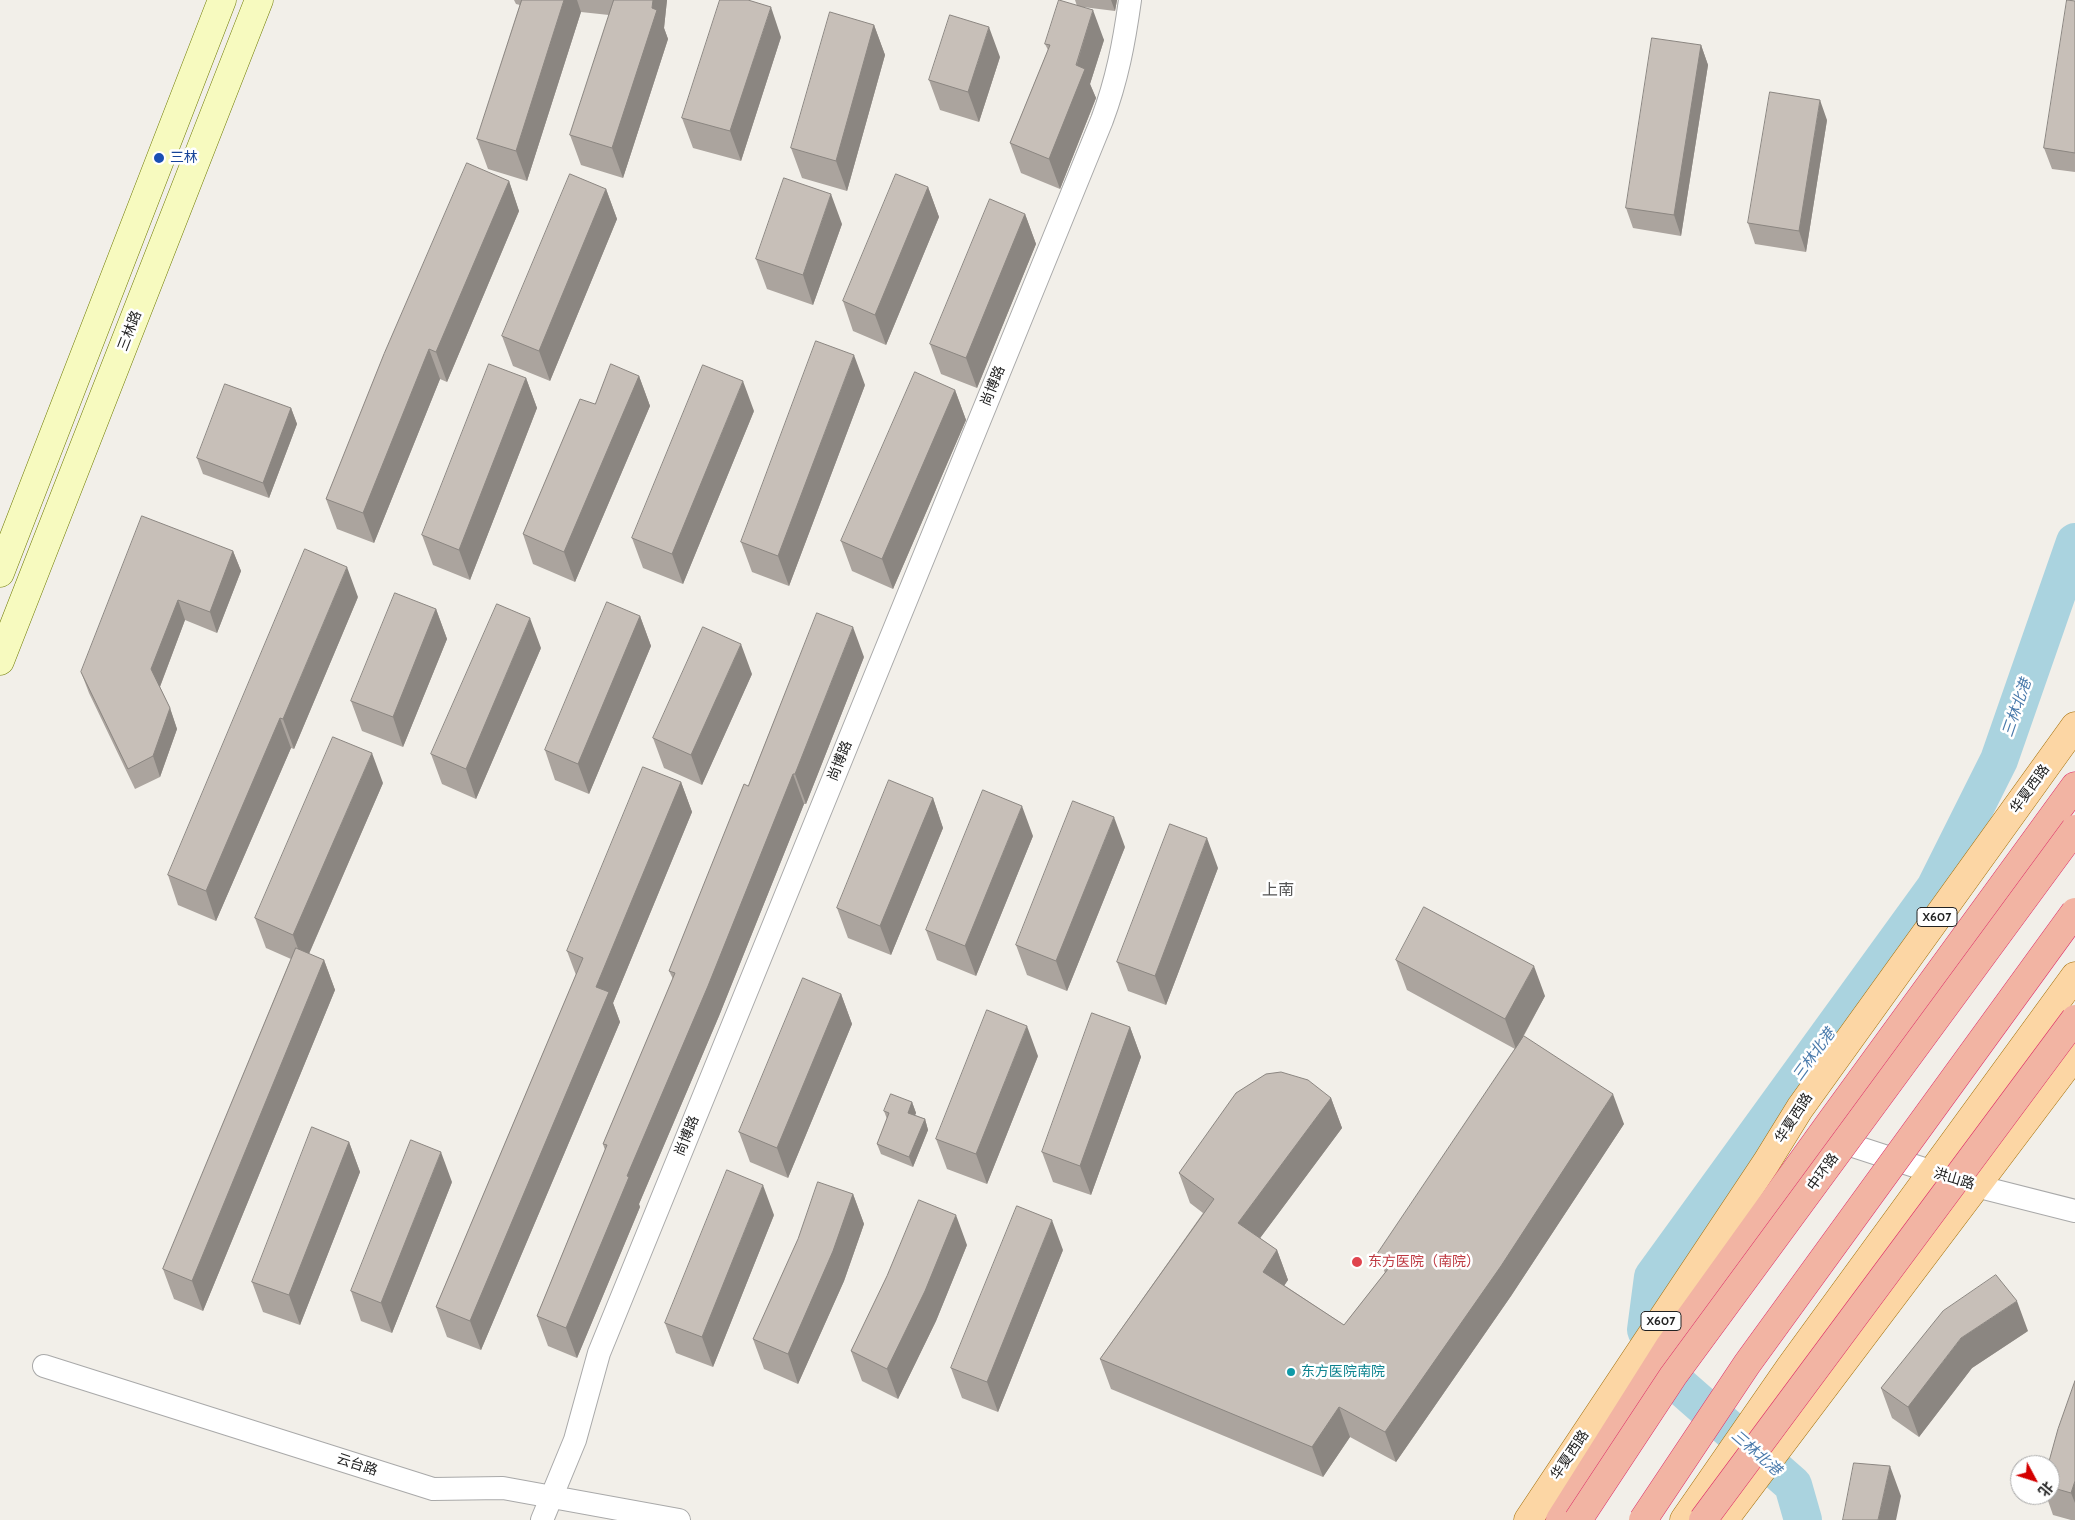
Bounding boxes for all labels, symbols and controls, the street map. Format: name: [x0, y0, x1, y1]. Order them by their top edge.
place label: 三林: [170, 150, 198, 166]
marker: 三林: [152, 151, 166, 165]
street label: 三林路: [115, 308, 145, 354]
street label: 尚博路: [977, 363, 1009, 409]
water label: 三林北港: [1999, 677, 2035, 739]
street label: 尚博路: [824, 738, 856, 784]
street label: 华夏西路: [2007, 761, 2053, 817]
district label: 上南: [1262, 880, 1294, 900]
road number: X607: [1917, 908, 1957, 926]
water label: 三林北港: [1789, 1025, 1839, 1085]
street label: 华夏西路: [1772, 1090, 1816, 1146]
street label: 尚博路: [671, 1113, 703, 1159]
street label: 中环路: [1804, 1150, 1842, 1194]
street label: 洪山路: [1931, 1165, 1977, 1193]
place label: 东方医院（南院）: [1368, 1254, 1480, 1270]
marker: 东方医院（南院）: [1350, 1255, 1364, 1269]
road number: X607: [1641, 1312, 1681, 1330]
place label: 东方医院南院: [1301, 1364, 1385, 1380]
marker: 东方医院南院: [1285, 1366, 1297, 1378]
street label: 华夏西路: [1547, 1427, 1593, 1483]
water label: 三林北港: [1727, 1427, 1785, 1479]
street label: 云台路: [334, 1451, 380, 1479]
north arrow: [2010, 1455, 2060, 1505]
text: 北: [2034, 1478, 2057, 1500]

